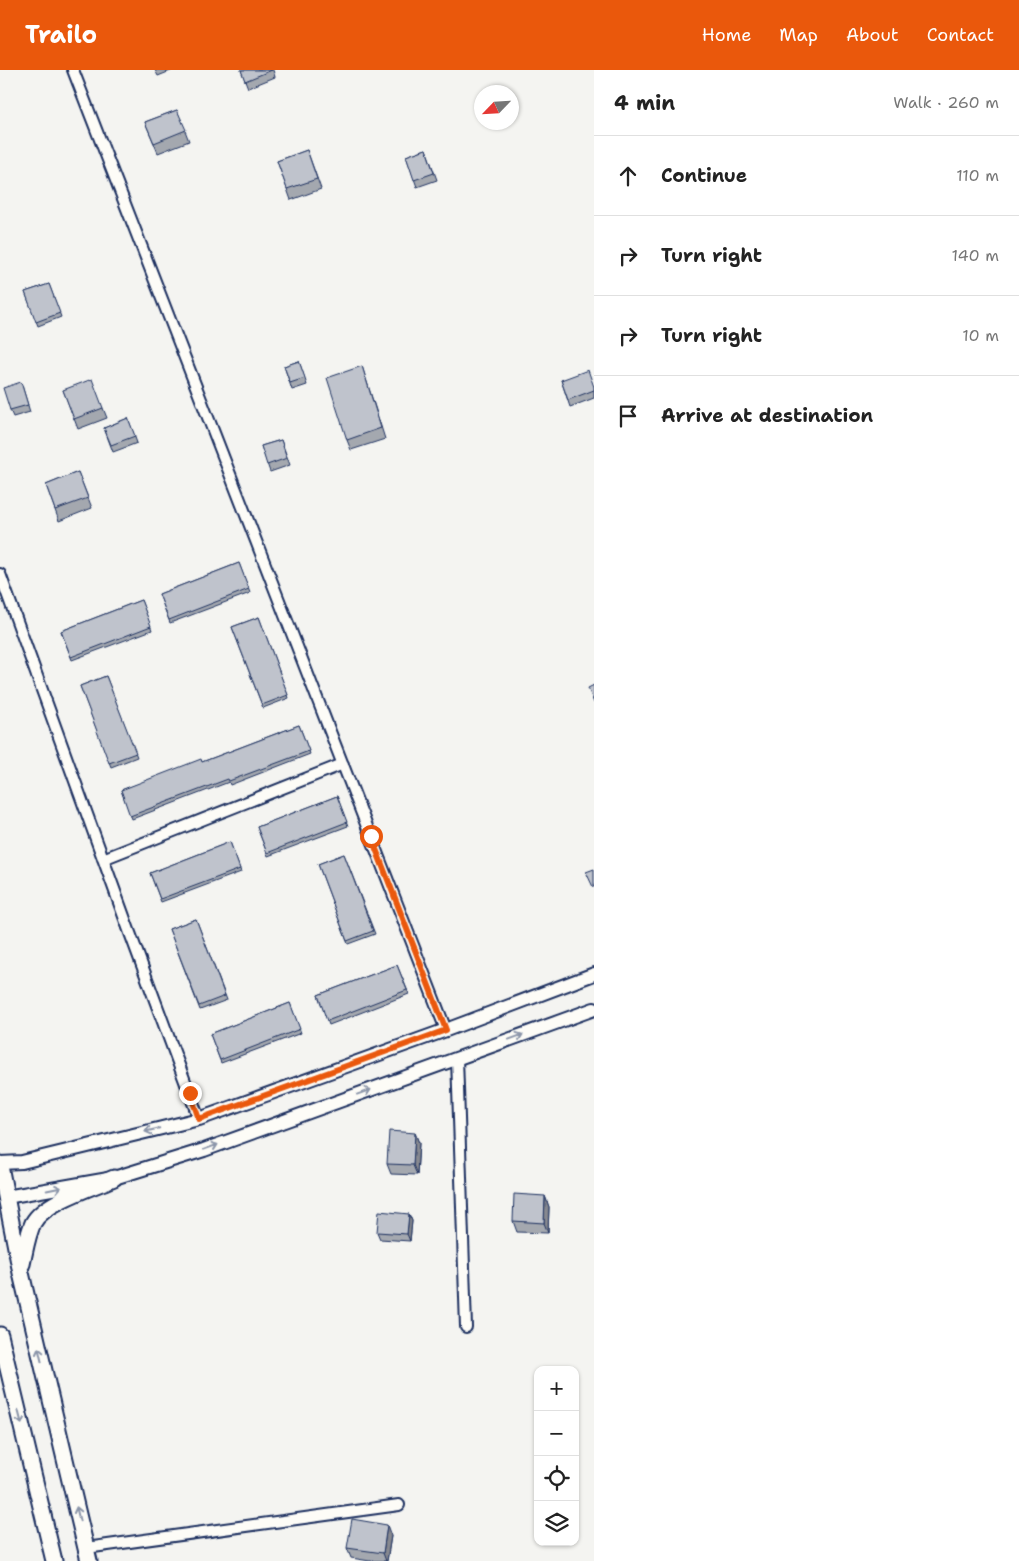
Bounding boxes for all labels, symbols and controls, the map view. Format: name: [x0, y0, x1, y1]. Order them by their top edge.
text: Trailo: [25, 19, 97, 51]
text: Home: [702, 23, 751, 47]
text: Map: [779, 23, 818, 47]
text: About: [846, 23, 899, 47]
text: Contact: [927, 23, 994, 47]
north arrow: [474, 85, 519, 130]
text: 4 min: [614, 89, 675, 117]
text: Walk · 260 m: [893, 92, 999, 113]
icon: ahead: [614, 162, 642, 190]
text: Continue: [661, 163, 747, 188]
text: 110 m: [956, 165, 999, 186]
icon: right: [614, 242, 642, 270]
text: Turn right: [661, 243, 762, 268]
text: 140 m: [952, 245, 999, 266]
icon: right: [614, 322, 642, 350]
text: Turn right: [661, 323, 762, 348]
text: 10 m: [962, 325, 999, 346]
icon: arrive: [614, 402, 642, 430]
text: Arrive at destination: [661, 403, 873, 428]
route start: [360, 825, 383, 848]
one-way arrow: [508, 1032, 524, 1041]
route end: [179, 1082, 202, 1105]
one-way arrow: [355, 1087, 371, 1096]
one-way arrow: [145, 1126, 161, 1135]
one-way arrow: [203, 1142, 219, 1152]
one-way arrow: [46, 1184, 62, 1193]
one-way arrow: [35, 1348, 44, 1364]
map controls: [534, 1366, 579, 1546]
button: +: [534, 1366, 579, 1411]
one-way arrow: [16, 1408, 25, 1424]
button: −: [534, 1411, 579, 1456]
button: locate: [534, 1456, 579, 1501]
button: layers: [534, 1501, 579, 1546]
one-way arrow: [73, 1506, 82, 1522]

